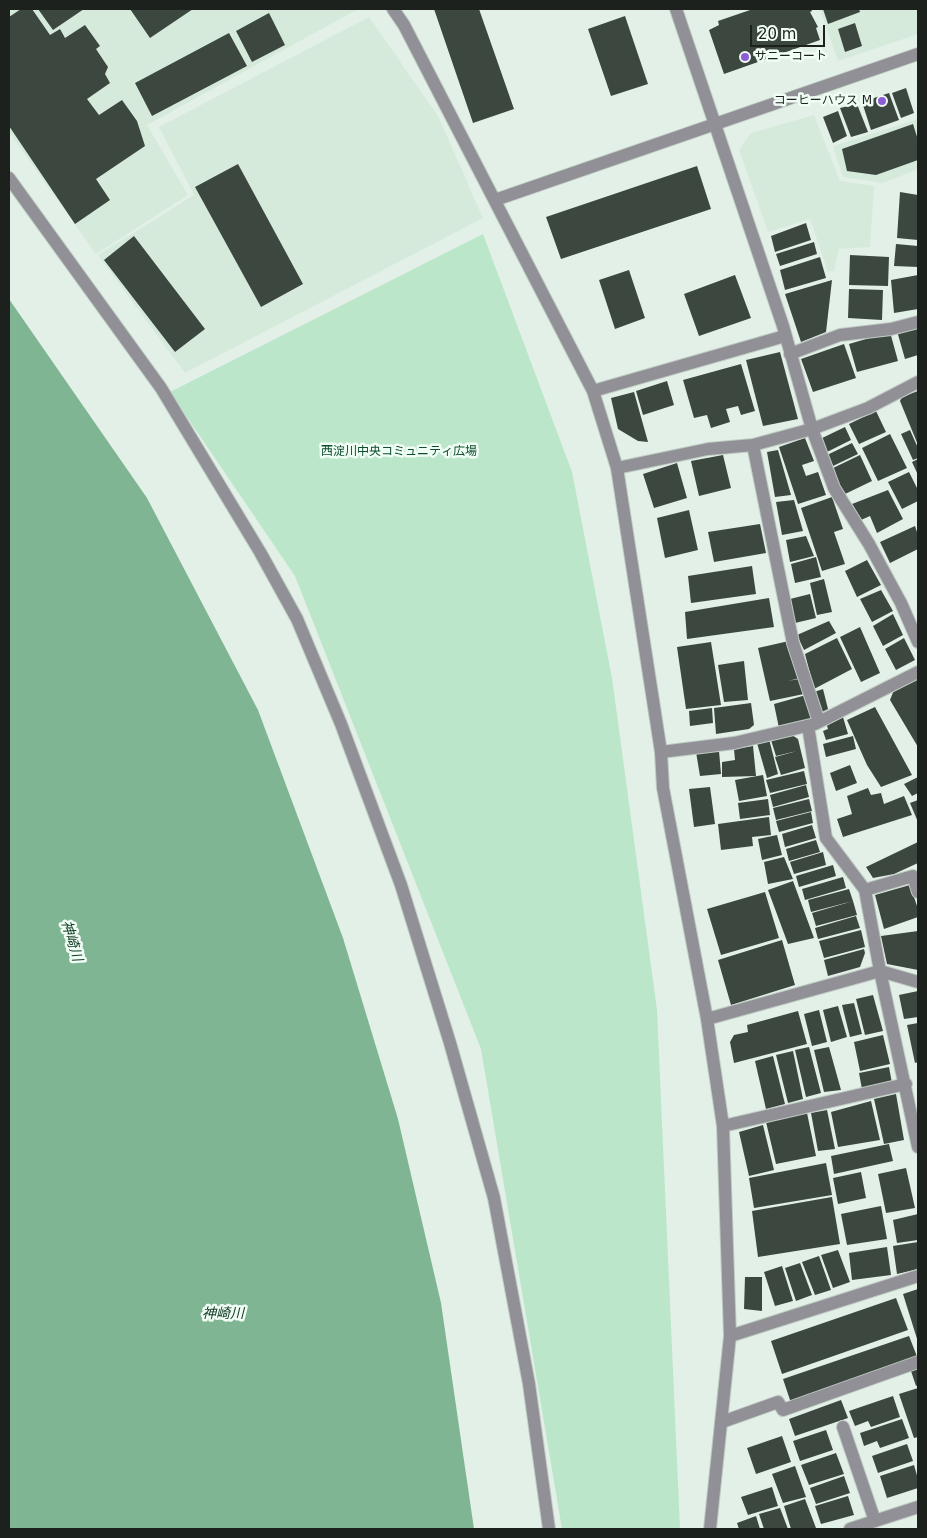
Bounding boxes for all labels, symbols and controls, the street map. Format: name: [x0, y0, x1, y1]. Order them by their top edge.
scale bar: [752, 15, 827, 47]
text: 20 m: [758, 25, 796, 43]
place label: サニーコート: [755, 50, 827, 64]
marker: サニーコート: [739, 51, 751, 63]
place label: コーヒーハウス M: [774, 94, 872, 108]
marker: コーヒーハウス M: [876, 95, 888, 107]
park label: 西淀川中央コミュニティ広場: [321, 445, 477, 459]
water label: 神崎川: [57, 918, 85, 964]
water label: 神崎川: [202, 1306, 244, 1322]

